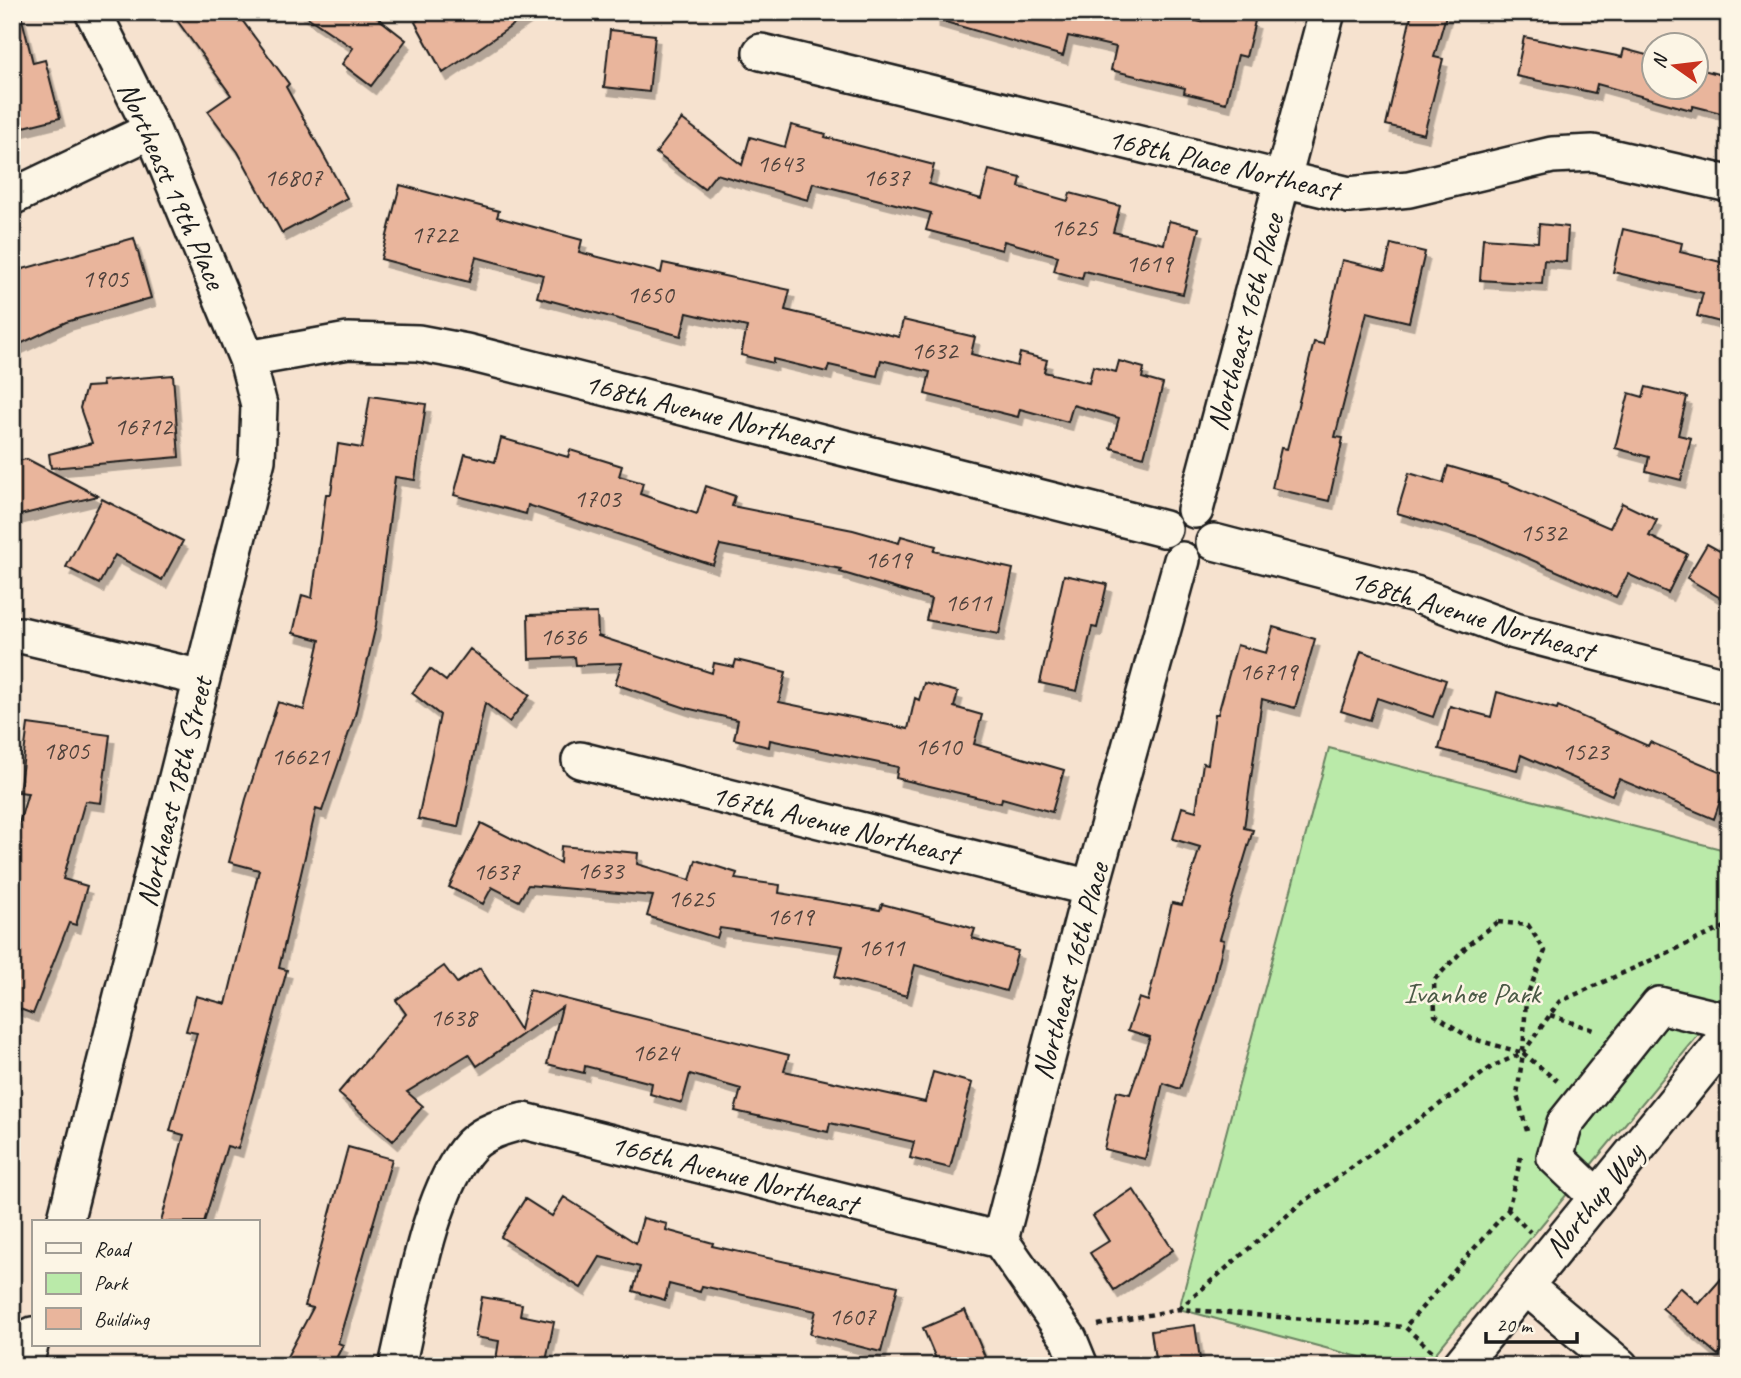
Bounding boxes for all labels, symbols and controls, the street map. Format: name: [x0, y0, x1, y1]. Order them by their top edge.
north arrow: [1640, 32, 1710, 102]
text: N: [1646, 50, 1673, 71]
street label: Northeast 19th Place: [109, 76, 236, 296]
street label: 168th Place Northeast: [1104, 119, 1346, 210]
house number: 1643: [757, 147, 806, 180]
house number: 16807: [264, 161, 324, 194]
house number: 1637: [863, 161, 911, 194]
street label: Northeast 16th Place: [1198, 207, 1293, 434]
house number: 1625: [1051, 211, 1099, 244]
house number: 1722: [411, 218, 460, 251]
house number: 1619: [1126, 247, 1175, 280]
house number: 1905: [82, 262, 130, 295]
house number: 1650: [627, 278, 676, 311]
house number: 1632: [911, 334, 960, 367]
street label: 168th Avenue Northeast: [581, 364, 839, 463]
house number: 16712: [114, 410, 175, 443]
house number: 1703: [574, 482, 623, 515]
house number: 1532: [1520, 516, 1569, 549]
house number: 1619: [865, 543, 914, 576]
street label: 168th Avenue Northeast: [1345, 560, 1602, 671]
house number: 1611: [945, 586, 993, 619]
house number: 1636: [540, 620, 588, 653]
house number: 16719: [1239, 655, 1300, 688]
street label: Northeast 18th Street: [127, 670, 222, 911]
house number: 1610: [915, 730, 964, 763]
house number: 1805: [43, 734, 91, 767]
house number: 1523: [1562, 735, 1611, 768]
house number: 16621: [271, 740, 331, 773]
street label: 167th Avenue Northeast: [708, 775, 966, 874]
house number: 1633: [577, 854, 626, 887]
house number: 1637: [473, 855, 521, 888]
street label: Northeast 16th Place: [1023, 856, 1118, 1083]
house number: 1625: [668, 882, 716, 915]
house number: 1619: [767, 900, 816, 933]
house number: 1611: [858, 931, 906, 964]
park label: Ivanhoe Park: [1404, 974, 1542, 1012]
house number: 1638: [430, 1001, 479, 1034]
house number: 1624: [632, 1036, 681, 1069]
street label: 166th Avenue Northeast: [607, 1125, 865, 1224]
street label: Northup Way: [1536, 1134, 1653, 1265]
legend: [32, 1220, 259, 1346]
text: Road: [94, 1236, 133, 1262]
text: Park: [94, 1270, 129, 1296]
house number: 1607: [829, 1300, 877, 1333]
scale bar: [1486, 1301, 1576, 1345]
text: Building: [94, 1306, 151, 1332]
text: 20 m: [1496, 1312, 1534, 1338]

